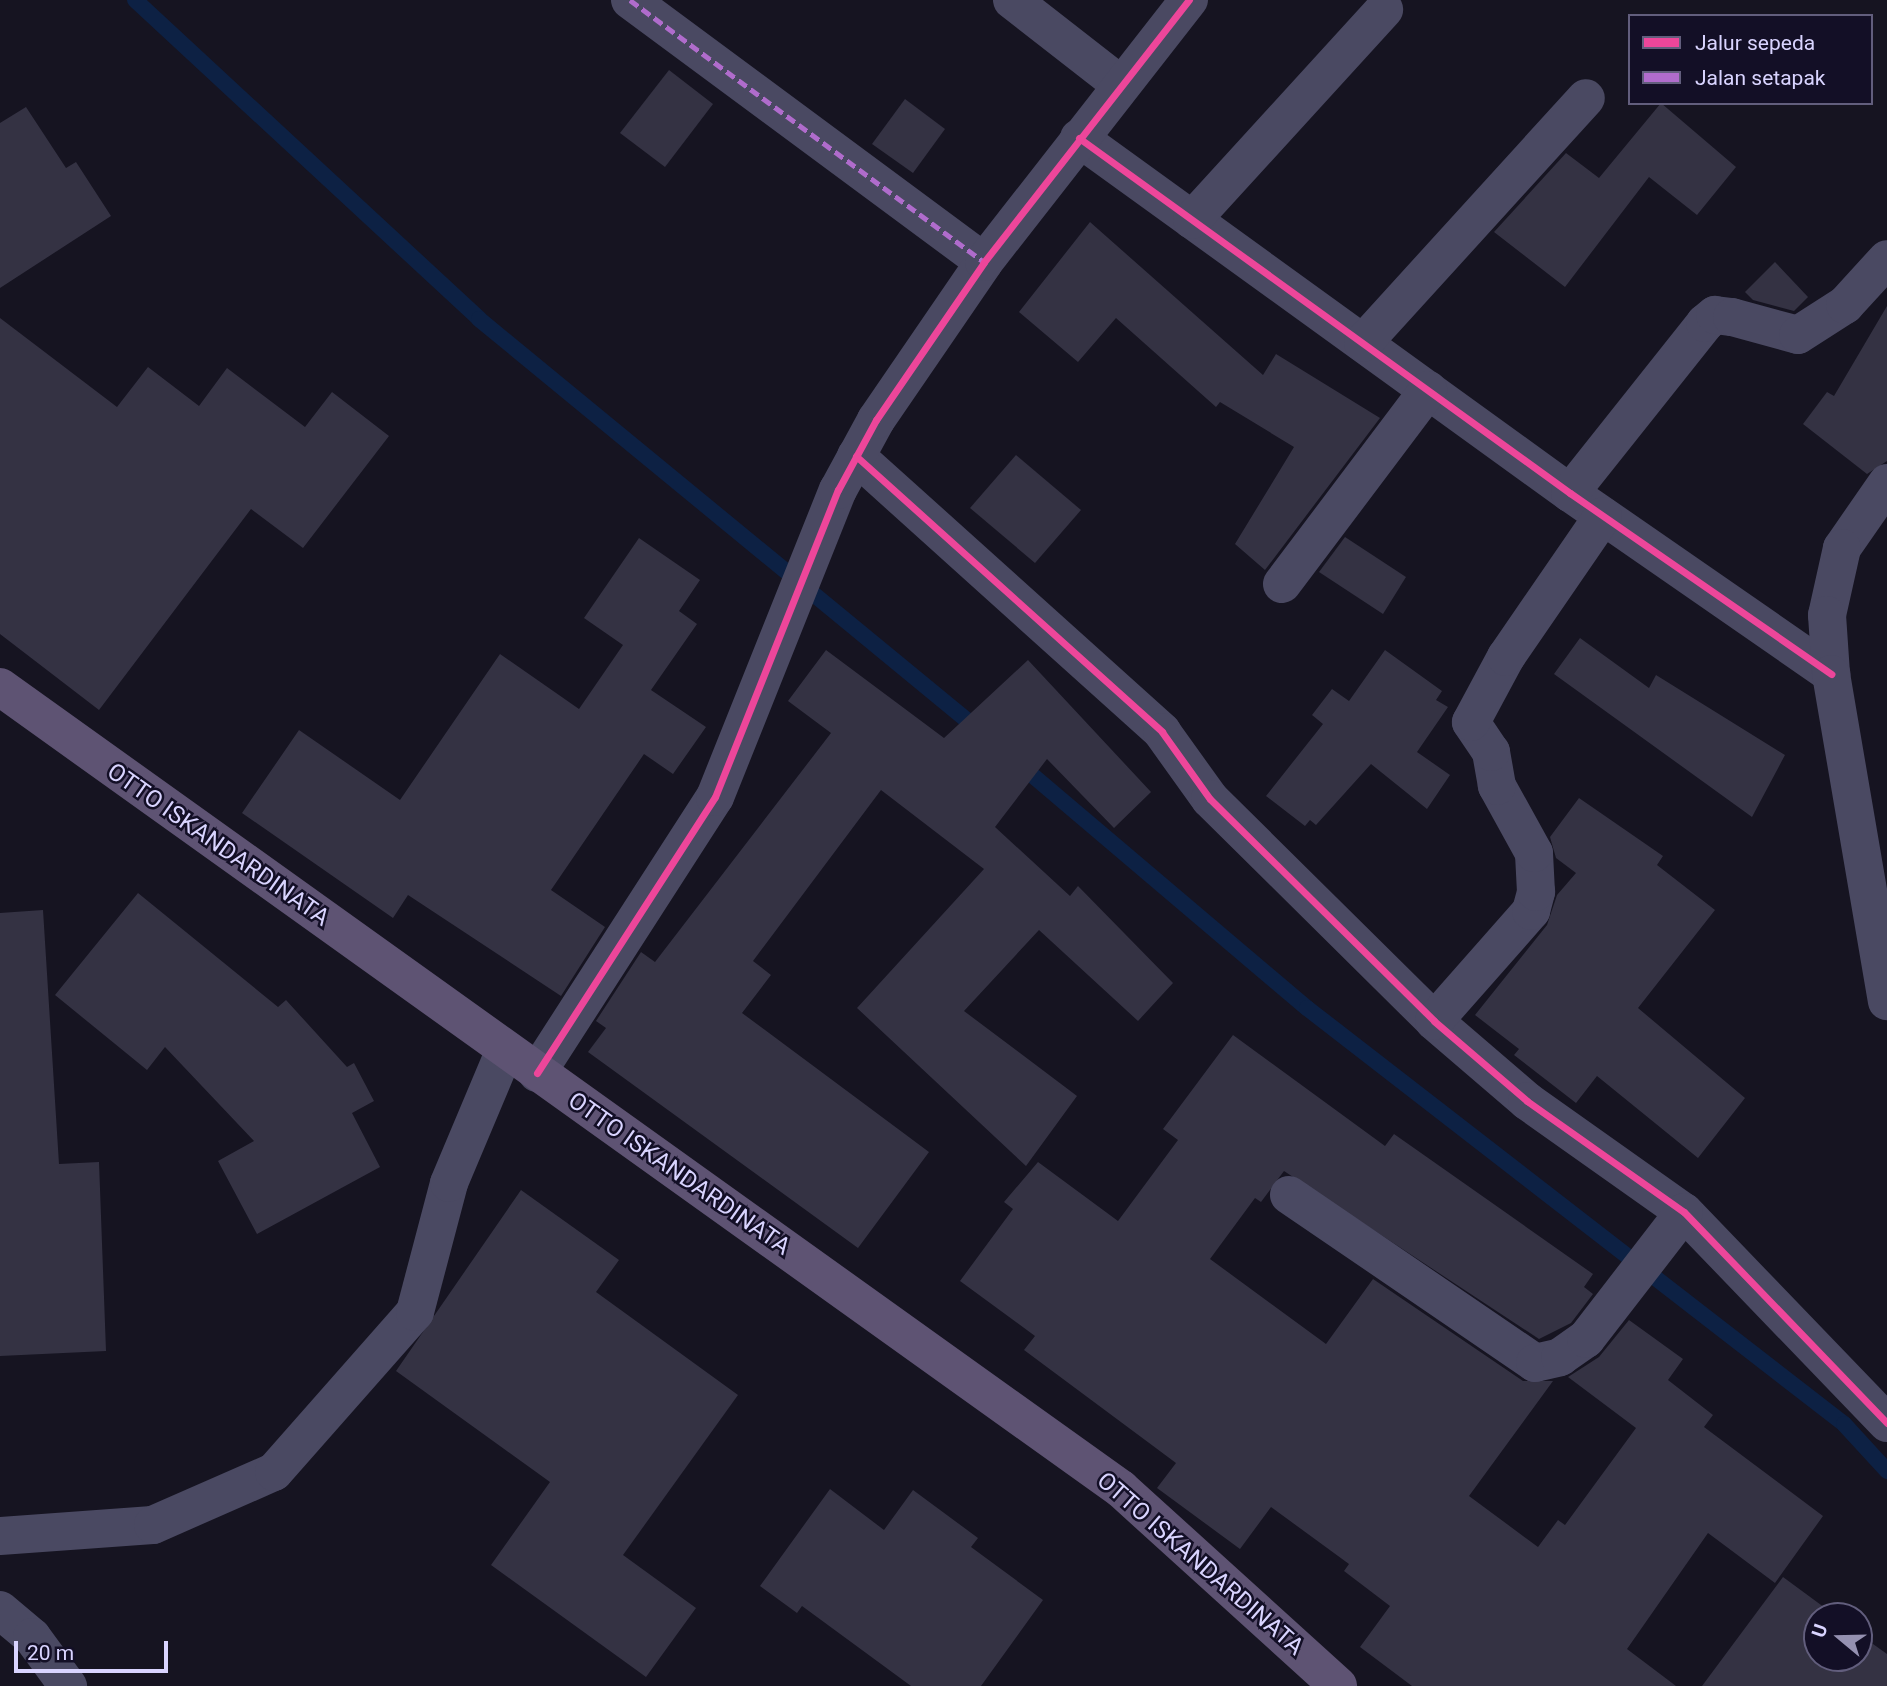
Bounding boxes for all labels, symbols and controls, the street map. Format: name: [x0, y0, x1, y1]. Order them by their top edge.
legend: [1628, 14, 1873, 105]
text: Jalur sepeda: [1695, 31, 1815, 55]
text: Jalan setapak: [1695, 66, 1825, 90]
street label: OTTO ISKANDARDINATA: [101, 757, 335, 933]
street label: OTTO ISKANDARDINATA: [562, 1086, 796, 1262]
street label: OTTO ISKANDARDINATA: [1091, 1466, 1309, 1662]
north arrow: [1803, 1602, 1873, 1672]
text: U: [1807, 1621, 1832, 1640]
scale bar: [18, 1626, 172, 1670]
text: 20 m: [27, 1641, 74, 1665]

